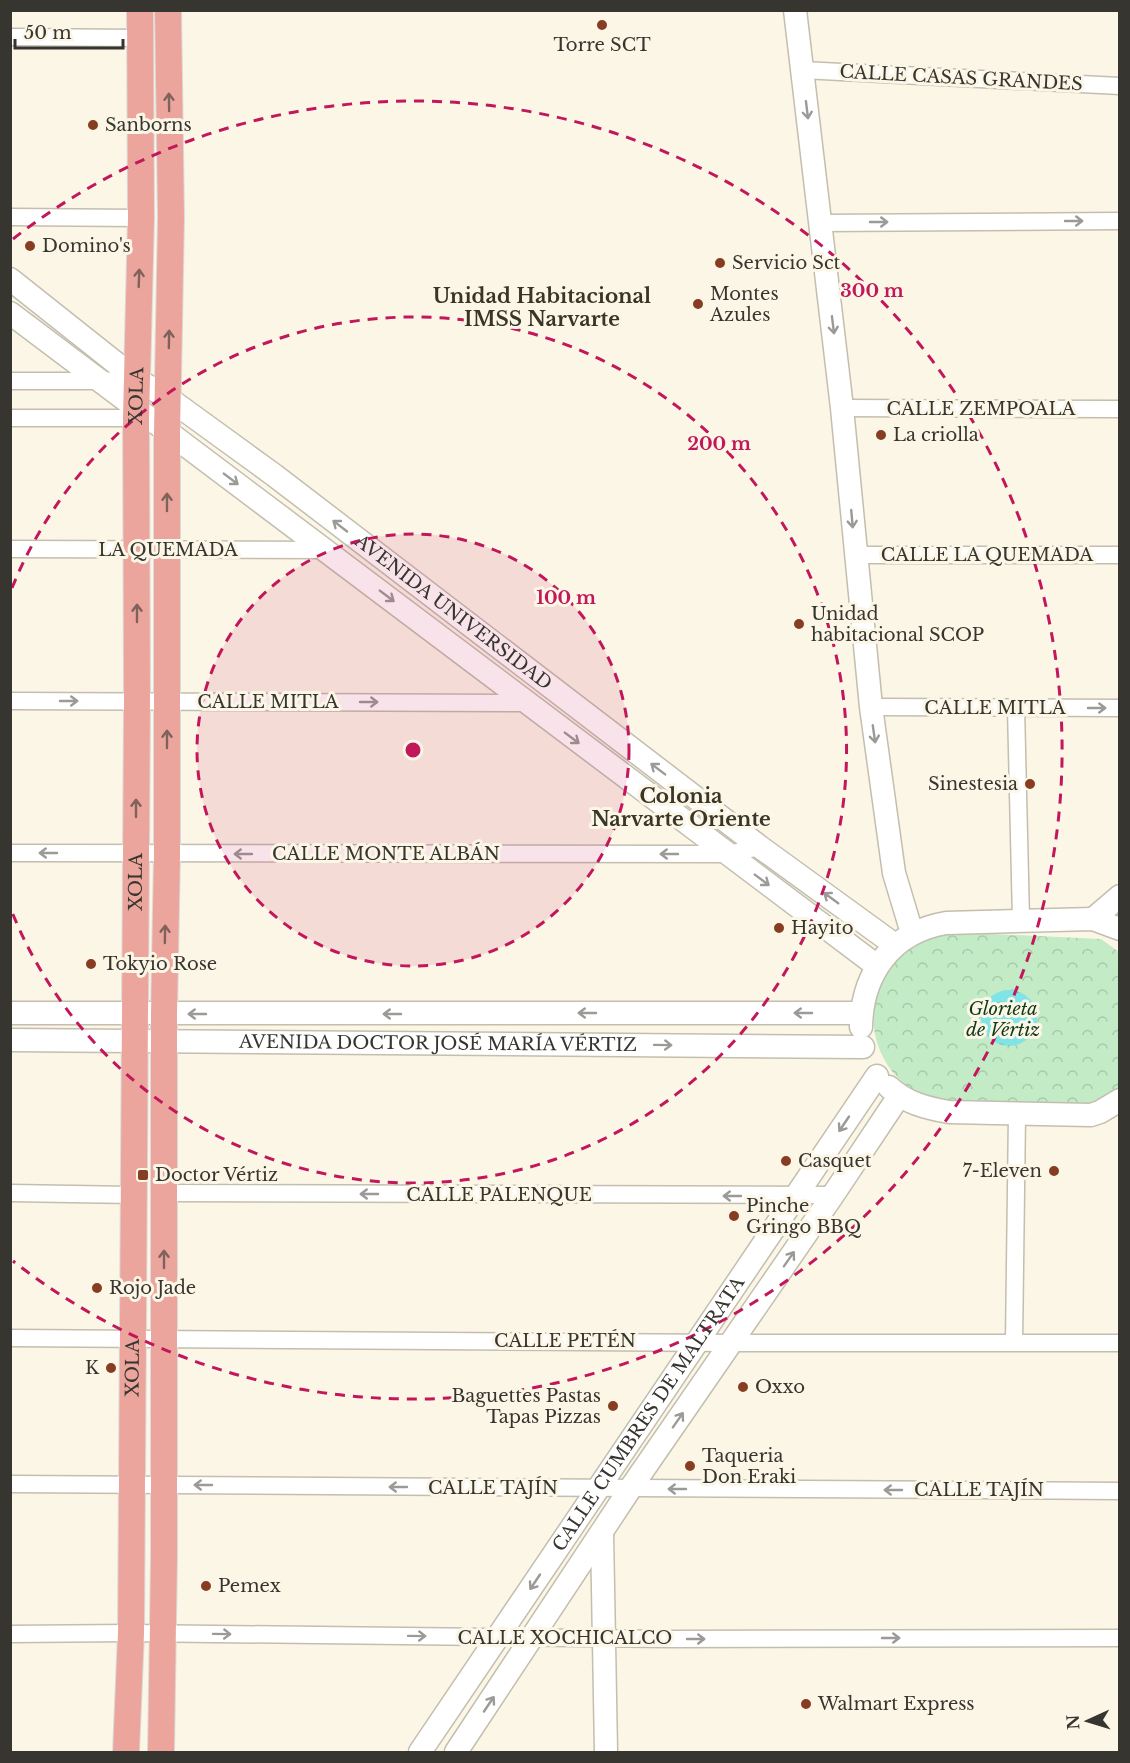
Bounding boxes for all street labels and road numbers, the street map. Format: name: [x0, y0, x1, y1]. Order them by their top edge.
street label: CALLE CASAS GRANDES: [839, 61, 1083, 95]
street label: XOLA: [125, 366, 148, 425]
street label: CALLE ZEMPOALA: [886, 398, 1077, 420]
street label: AVENIDA UNIVERSIDAD: [350, 529, 556, 695]
street label: LA QUEMADA: [98, 539, 239, 561]
street label: CALLE LA QUEMADA: [881, 544, 1094, 566]
street label: CALLE MITLA: [197, 691, 340, 713]
street label: CALLE MITLA: [924, 697, 1067, 719]
street label: CALLE MONTE ALBÁN: [272, 842, 500, 865]
street label: XOLA: [125, 852, 147, 911]
street label: AVENIDA DOCTOR JOSÉ MARÍA VÉRTIZ: [238, 1031, 637, 1056]
street label: CALLE PALENQUE: [406, 1184, 592, 1206]
street label: CALLE CUMBRES DE MALTRATA: [548, 1271, 750, 1556]
street label: CALLE PETÉN: [494, 1329, 636, 1352]
street label: XOLA: [122, 1338, 144, 1397]
street label: CALLE TAJÍN: [428, 1476, 558, 1499]
street label: CALLE TAJÍN: [914, 1478, 1044, 1501]
street label: CALLE XOCHICALCO: [458, 1627, 672, 1649]

